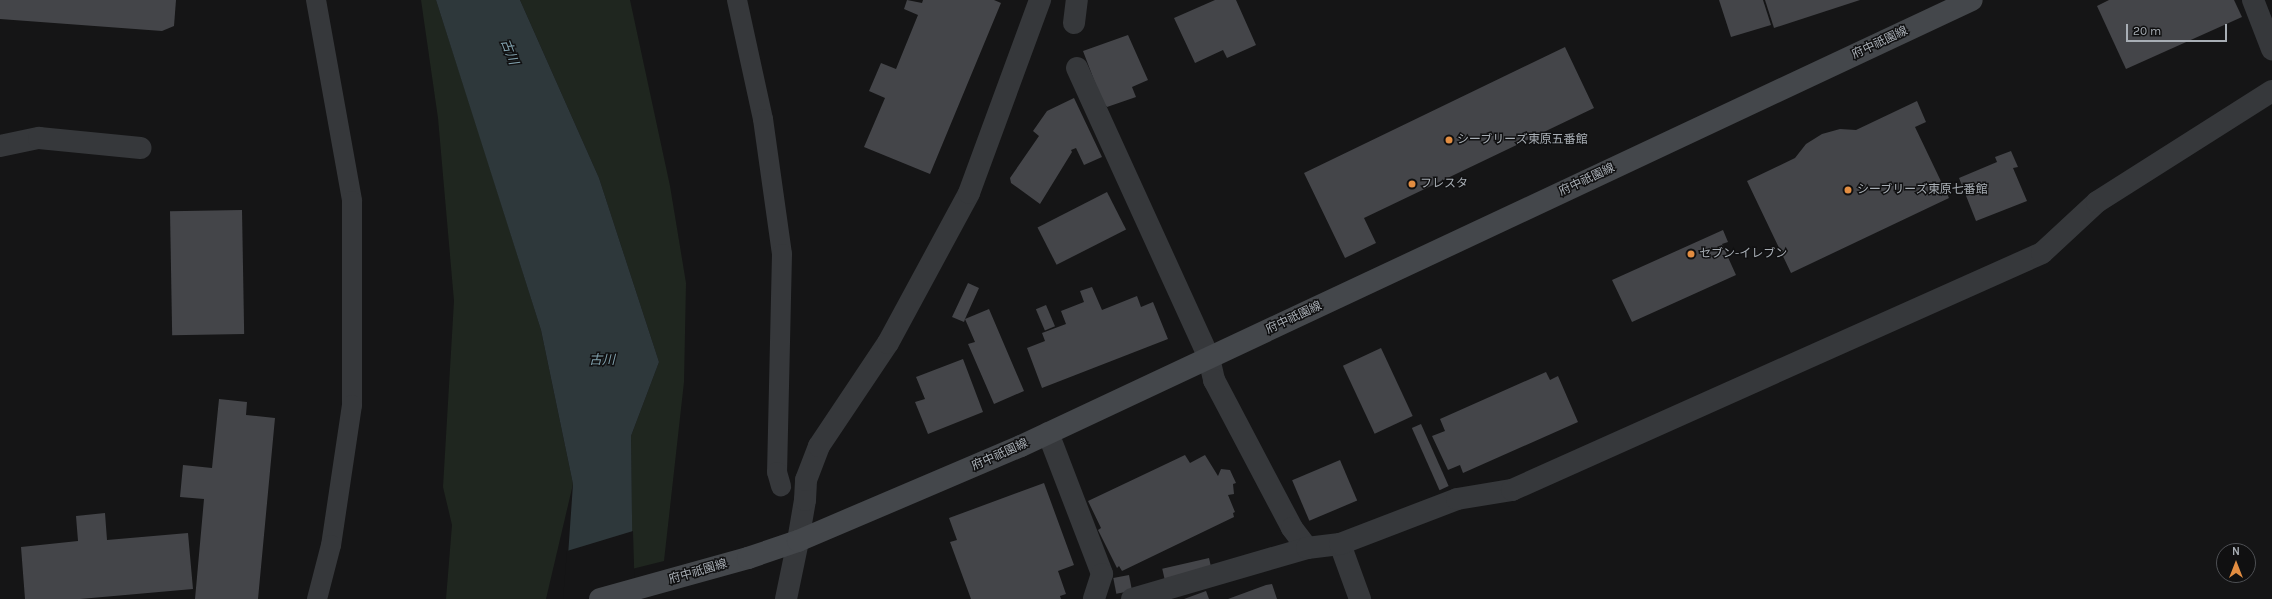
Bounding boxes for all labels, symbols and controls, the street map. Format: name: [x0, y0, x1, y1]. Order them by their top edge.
scale bar: [2128, 16, 2229, 42]
street label: 府中祇園線: [1850, 24, 1910, 62]
text: 20 m: [2133, 24, 2161, 38]
water label: 古川: [497, 37, 521, 67]
place label: シーブリーズ東原五番館: [1457, 133, 1589, 147]
marker: シーブリーズ東原五番館: [1444, 135, 1454, 145]
street label: 府中祇園線: [1557, 161, 1617, 199]
place label: フレスタ: [1420, 177, 1468, 191]
marker: フレスタ: [1407, 179, 1417, 189]
place label: シーブリーズ東原七番館: [1857, 183, 1989, 197]
marker: シーブリーズ東原七番館: [1842, 184, 1854, 196]
place label: セブン-イレブン: [1699, 247, 1787, 261]
marker: セブン-イレブン: [1686, 249, 1696, 259]
street label: 府中祇園線: [1264, 299, 1324, 337]
water label: 古川: [589, 352, 615, 368]
street label: 府中祇園線: [970, 436, 1030, 474]
north arrow: [2216, 543, 2256, 583]
text: N: [2232, 545, 2240, 558]
street label: 府中祇園線: [667, 557, 729, 587]

